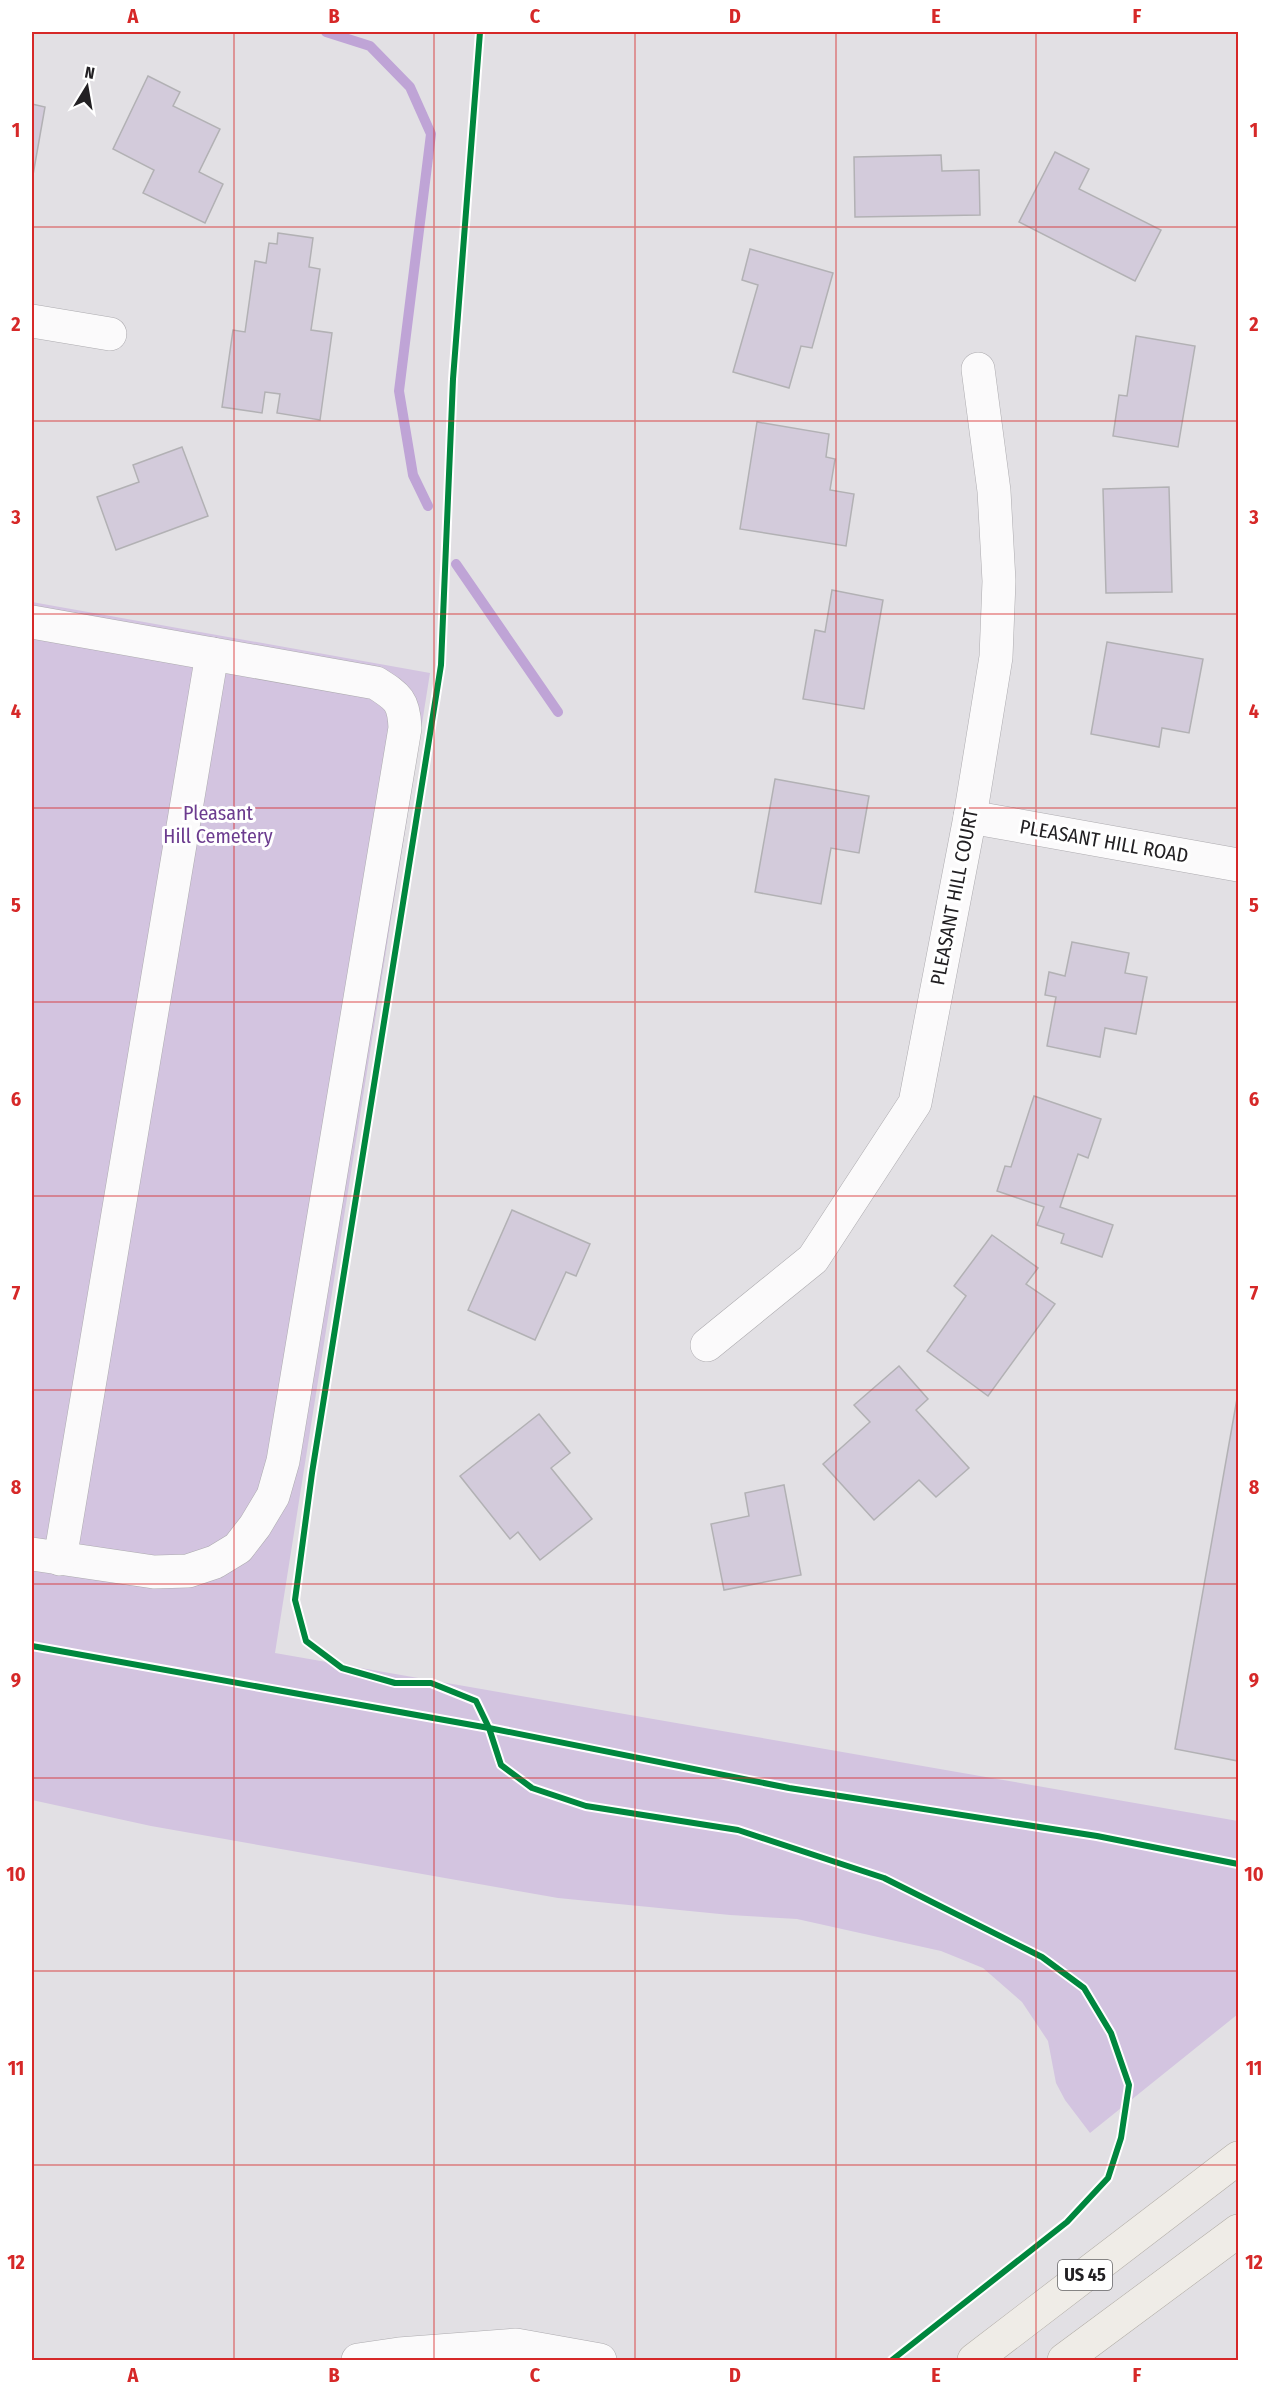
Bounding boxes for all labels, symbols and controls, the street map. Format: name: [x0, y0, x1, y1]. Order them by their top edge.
text: A: [127, 4, 140, 28]
text: B: [328, 4, 340, 28]
text: C: [530, 4, 541, 28]
text: D: [729, 4, 741, 28]
text: E: [931, 4, 941, 28]
text: F: [1133, 4, 1142, 28]
north arrow: [57, 57, 117, 117]
text: N: [83, 63, 96, 83]
text: 1: [12, 118, 20, 142]
text: 1: [1250, 118, 1258, 142]
text: 2: [10, 312, 21, 336]
text: 2: [1248, 312, 1259, 336]
text: 3: [10, 505, 21, 529]
text: 3: [1248, 505, 1259, 529]
text: 4: [11, 699, 21, 723]
text: 4: [1249, 699, 1259, 723]
park label: Pleasant Hill Cemetery: [163, 801, 273, 848]
street label: PLEASANT HILL COURT: [925, 806, 983, 987]
street label: PLEASANT HILL ROAD: [1018, 814, 1190, 868]
text: 5: [11, 893, 21, 917]
text: 5: [1249, 893, 1259, 917]
text: 6: [11, 1087, 21, 1111]
text: 6: [1249, 1087, 1259, 1111]
text: 7: [12, 1281, 21, 1305]
text: 7: [1250, 1281, 1259, 1305]
text: 8: [11, 1475, 22, 1499]
text: 8: [1249, 1475, 1260, 1499]
text: 9: [11, 1668, 21, 1692]
text: 9: [1249, 1668, 1259, 1692]
text: 10: [6, 1862, 26, 1886]
text: 10: [1244, 1862, 1264, 1886]
text: 11: [8, 2056, 24, 2080]
text: 11: [1246, 2056, 1262, 2080]
text: 12: [7, 2250, 25, 2274]
text: 12: [1245, 2250, 1263, 2274]
road number: US 45: [1058, 2260, 1112, 2290]
text: A: [127, 2363, 140, 2387]
text: B: [328, 2363, 340, 2387]
text: C: [530, 2363, 541, 2387]
text: D: [729, 2363, 741, 2387]
text: E: [931, 2363, 941, 2387]
text: F: [1133, 2363, 1142, 2387]

